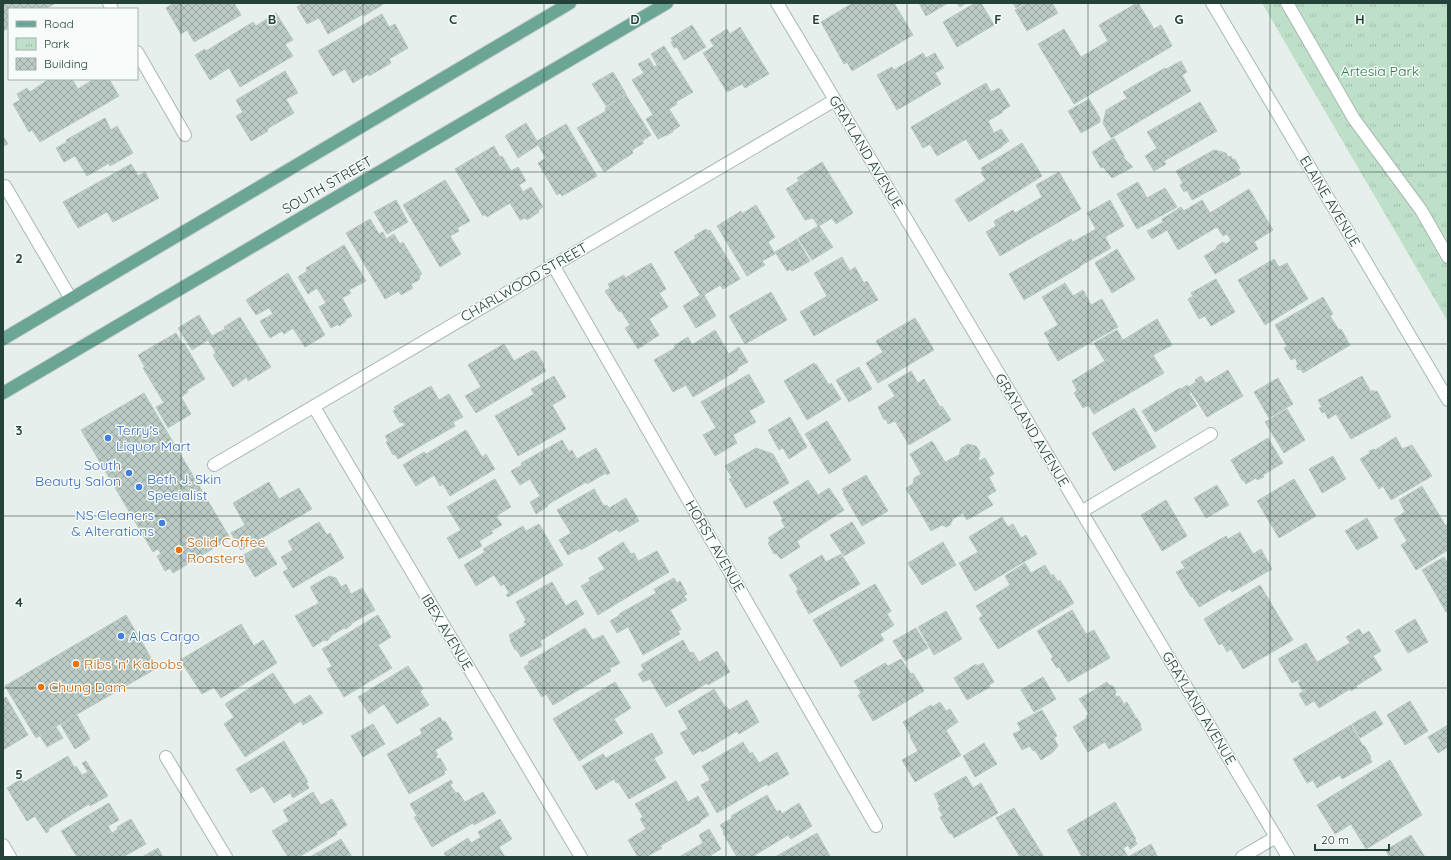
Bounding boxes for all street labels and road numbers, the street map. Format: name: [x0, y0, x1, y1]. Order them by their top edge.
street label: GRAYLAND AVENUE: [825, 92, 907, 212]
street label: SOUTH STREET: [279, 152, 375, 218]
street label: ELAINE AVENUE: [1296, 152, 1364, 250]
street label: CHARLWOOD STREET: [457, 238, 591, 326]
street label: GRAYLAND AVENUE: [991, 370, 1073, 490]
street label: HORST AVENUE: [681, 497, 749, 595]
street label: IBEX AVENUE: [417, 590, 477, 674]
street label: GRAYLAND AVENUE: [1158, 648, 1240, 768]

